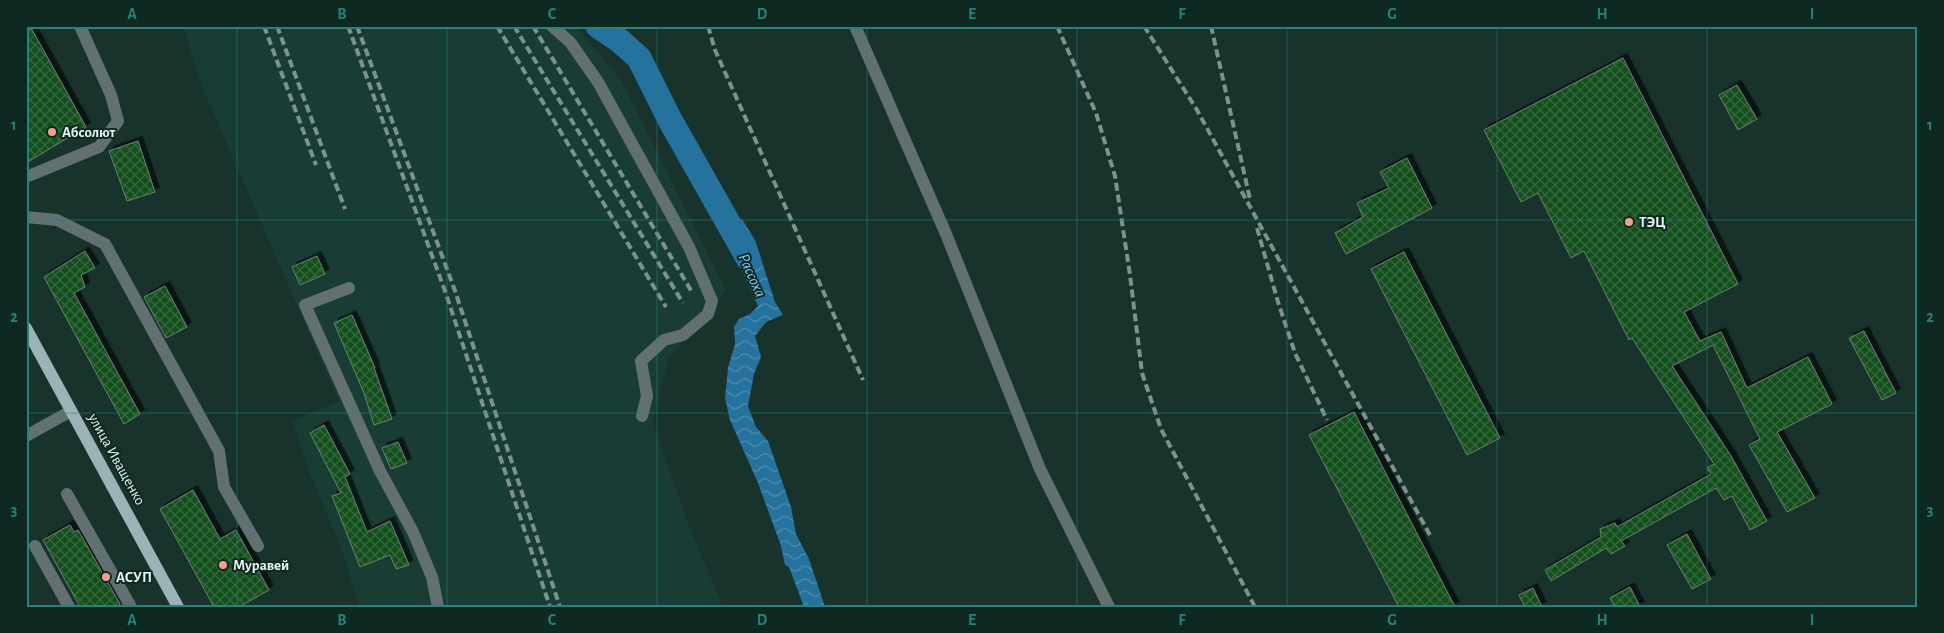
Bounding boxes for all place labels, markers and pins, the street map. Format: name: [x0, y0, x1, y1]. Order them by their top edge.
place label: Абсолют: [62, 125, 116, 140]
marker: Абсолют: [46, 126, 58, 138]
place label: ТЭЦ: [1639, 215, 1666, 230]
marker: ТЭЦ: [1623, 216, 1635, 228]
place label: Муравей: [233, 558, 289, 573]
marker: Муравей: [217, 559, 229, 571]
place label: АСУП: [116, 570, 152, 585]
marker: АСУП: [100, 571, 112, 583]

